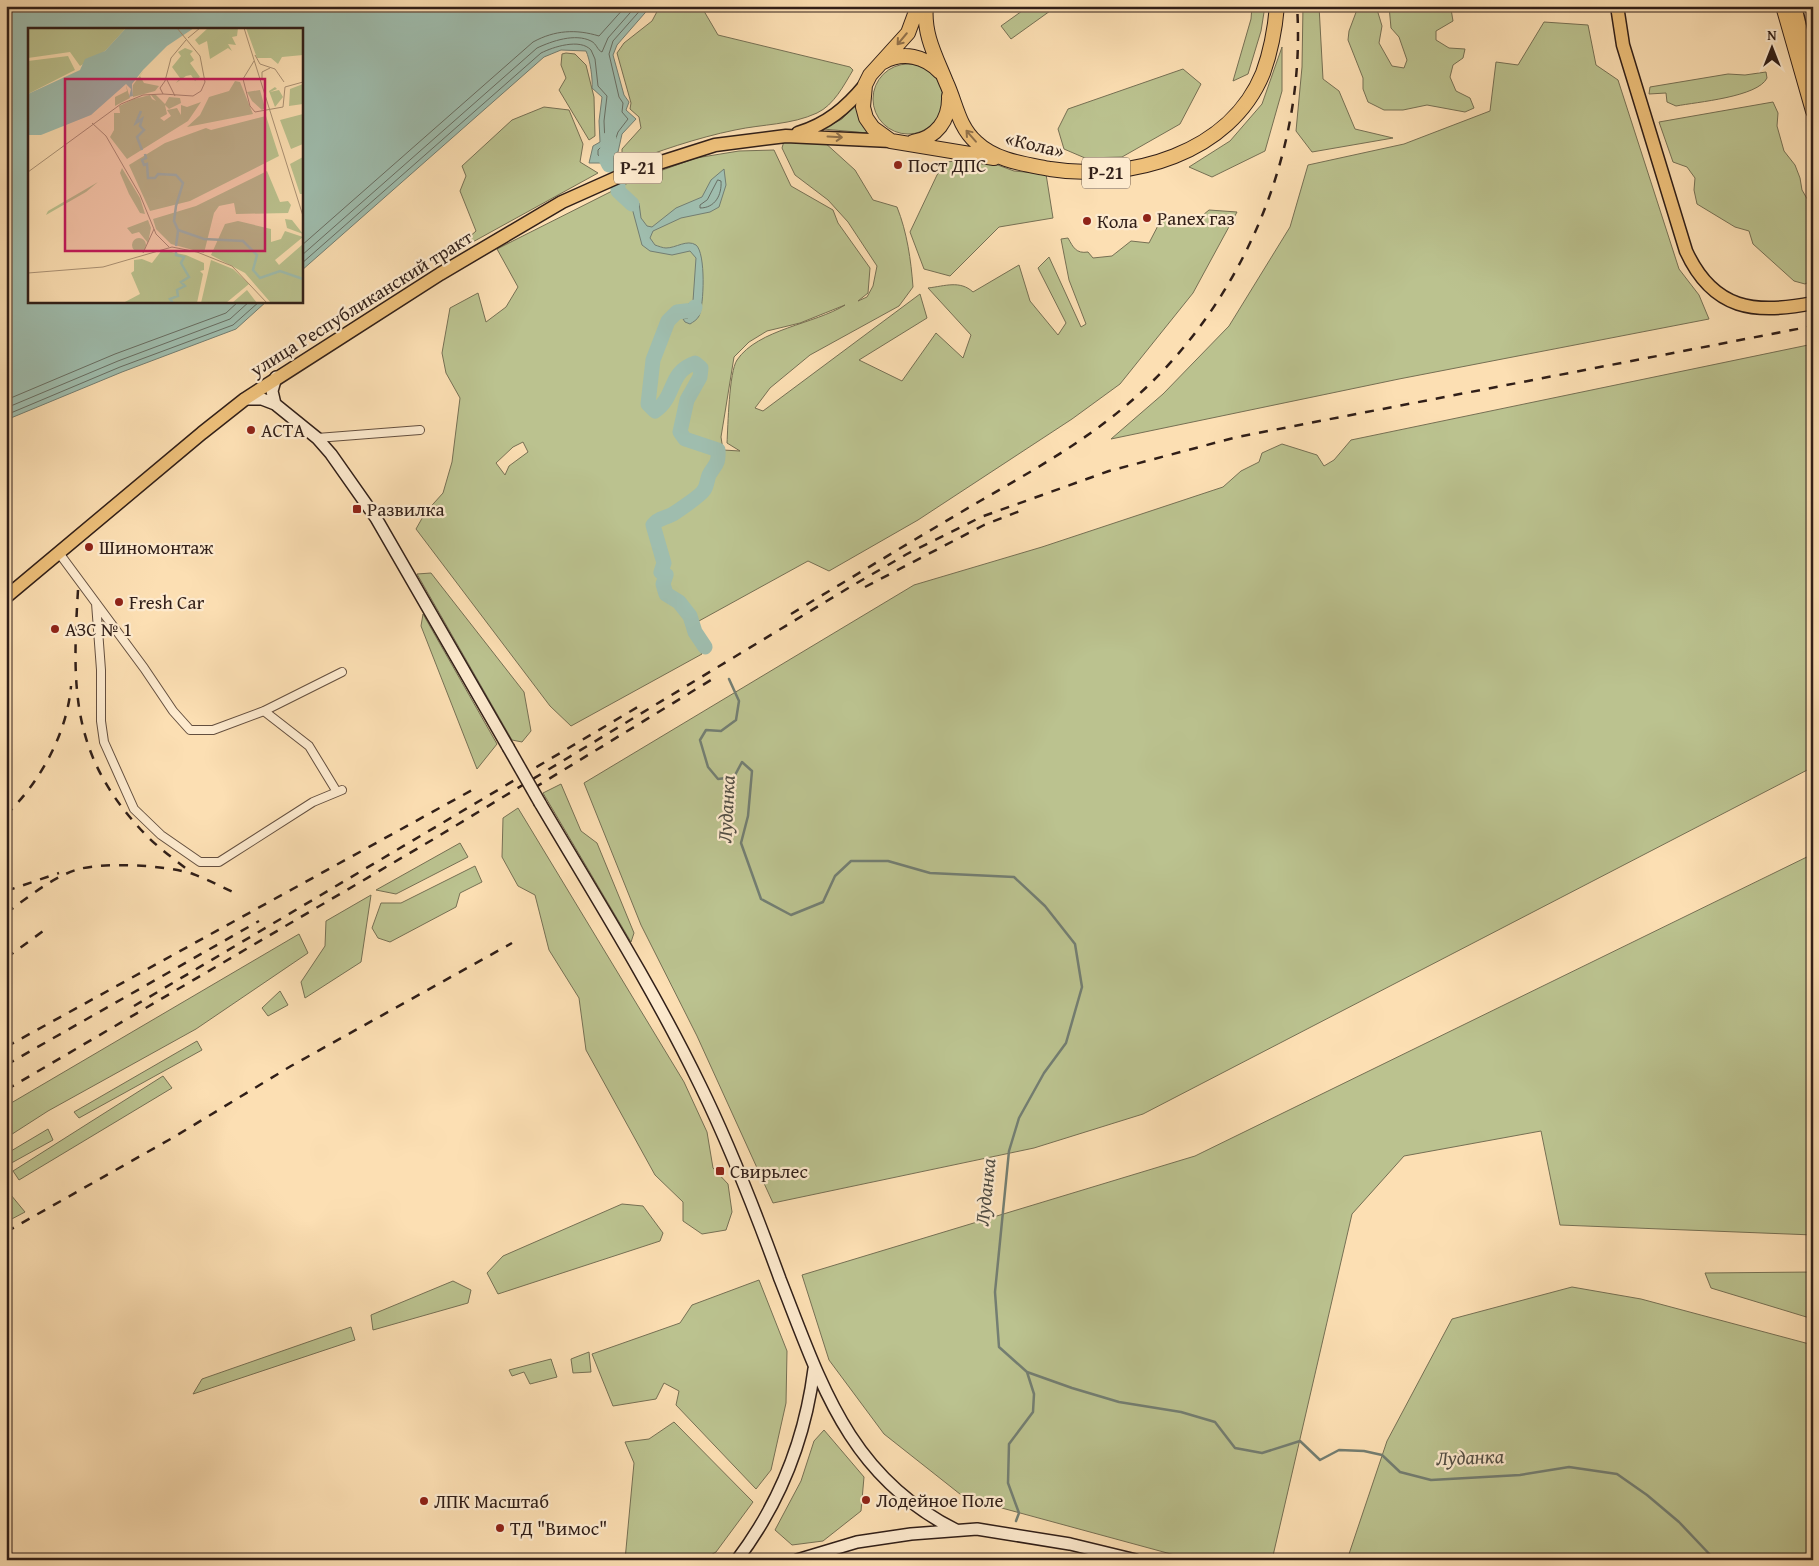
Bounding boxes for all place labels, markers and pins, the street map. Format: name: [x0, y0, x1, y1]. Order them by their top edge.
place label: Пост ДПС: [908, 151, 986, 179]
marker: Пост ДПС: [892, 159, 904, 171]
place label: Panex газ: [1157, 204, 1235, 232]
place label: Кола: [1097, 207, 1138, 235]
marker: Panex газ: [1141, 212, 1153, 224]
marker: Кола: [1081, 215, 1093, 227]
place label: АСТА: [261, 416, 305, 444]
marker: АСТА: [245, 424, 257, 436]
place label: Развилка: [367, 495, 445, 523]
marker: Развилка: [351, 503, 363, 515]
place label: Шиномонтаж: [99, 533, 213, 561]
marker: Шиномонтаж: [83, 541, 95, 553]
place label: Fresh Car: [129, 588, 204, 616]
marker: Fresh Car: [113, 596, 125, 608]
place label: АЗС № 1: [65, 615, 132, 643]
marker: АЗС № 1: [49, 623, 61, 635]
place label: Свирьлес: [730, 1157, 808, 1185]
marker: Свирьлес: [714, 1165, 726, 1177]
place label: Лодейное Поле: [876, 1486, 1004, 1514]
place label: ЛПК Масштаб: [434, 1487, 549, 1515]
marker: Лодейное Поле: [860, 1494, 872, 1506]
marker: ЛПК Масштаб: [418, 1495, 430, 1507]
place label: ТД "Вимос": [510, 1514, 607, 1542]
marker: ТД "Вимос": [494, 1522, 506, 1534]

